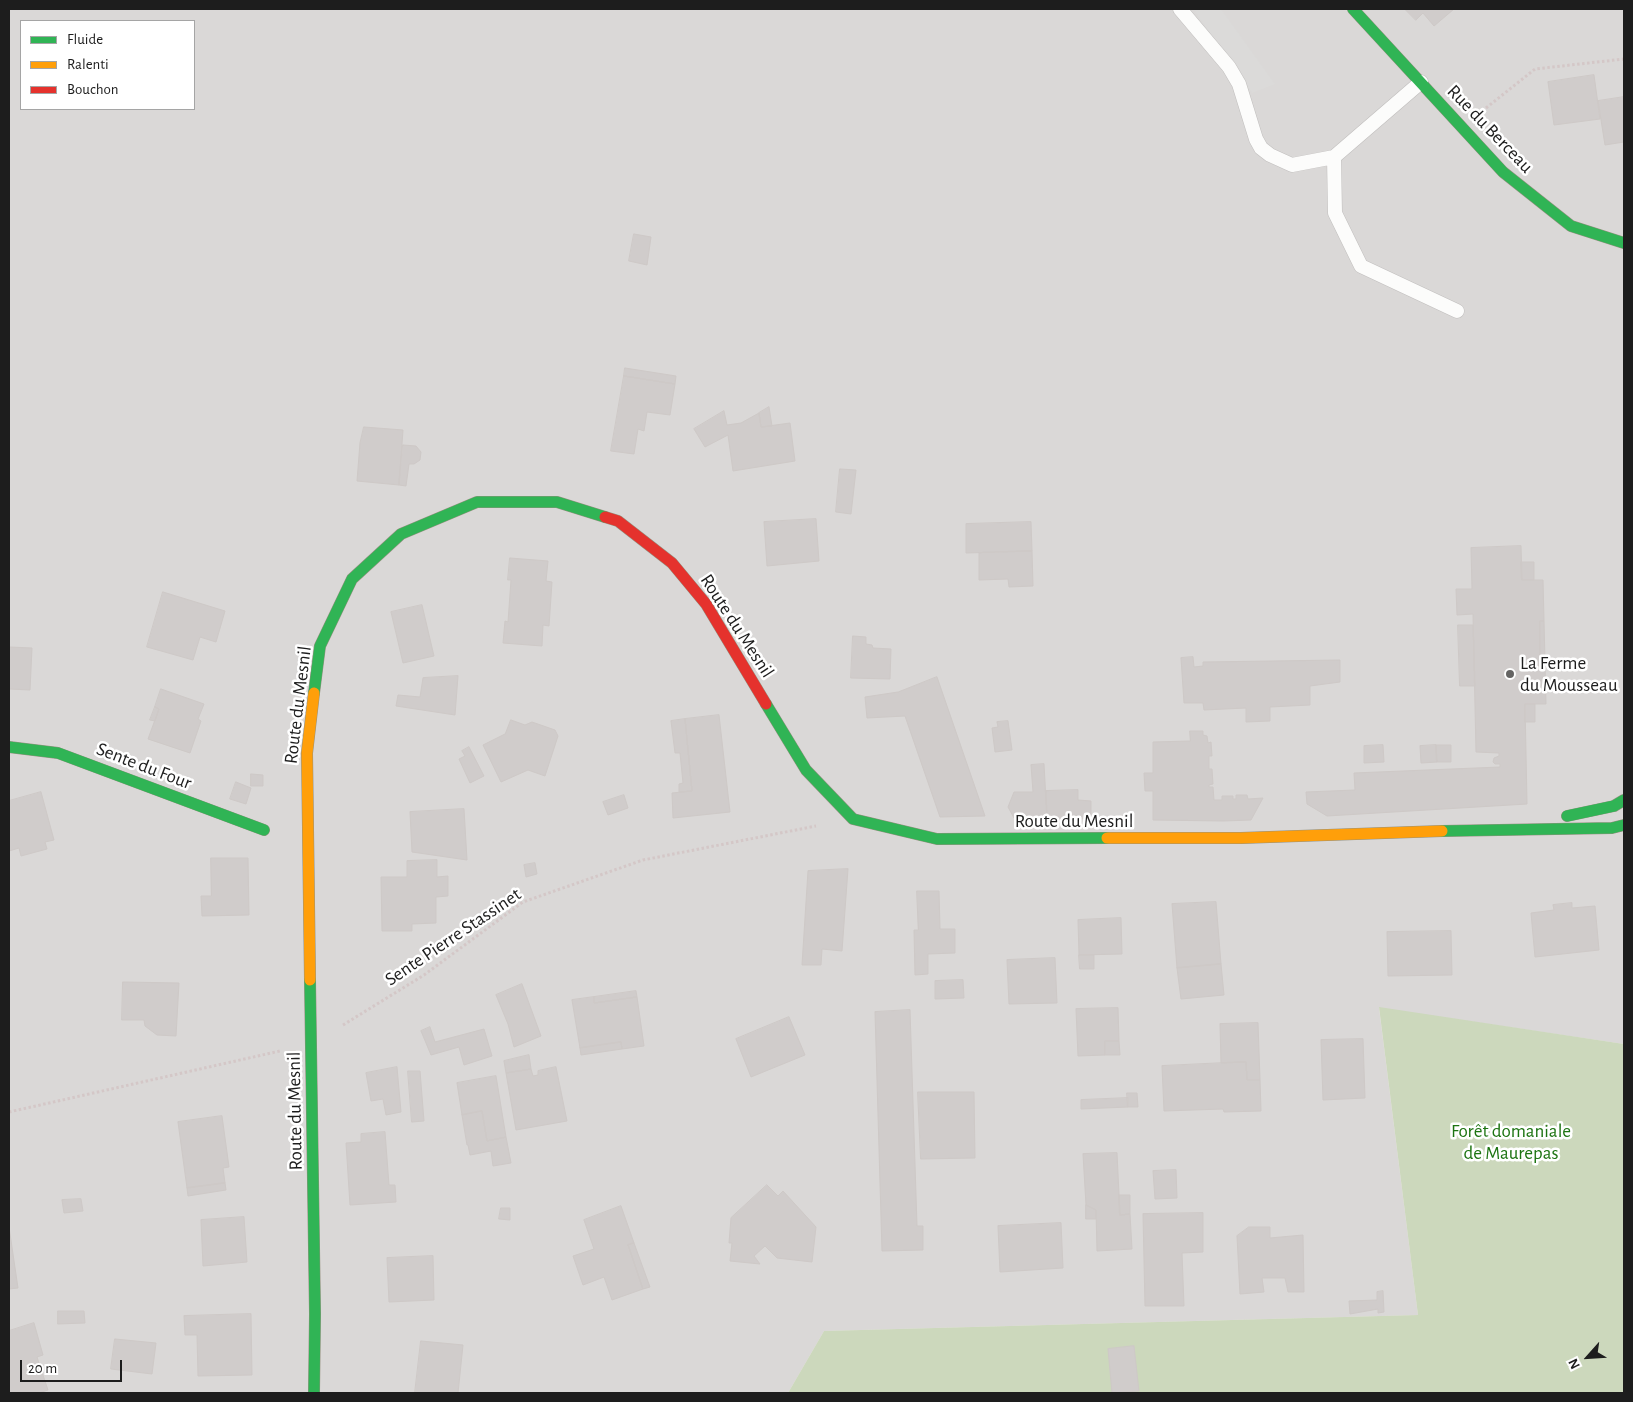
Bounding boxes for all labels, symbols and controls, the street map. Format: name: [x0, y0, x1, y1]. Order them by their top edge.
legend: [20, 20, 195, 110]
text: Fluide: [67, 32, 103, 47]
text: Ralenti: [67, 57, 109, 72]
street label: Rue du Berceau: [1442, 80, 1538, 178]
text: Bouchon: [67, 82, 118, 97]
street label: Route du Mesnil: [695, 570, 779, 682]
street label: Route du Mesnil: [279, 645, 317, 765]
place label: La Ferme du Mousseau: [1520, 652, 1618, 696]
marker: La Ferme du Mousseau: [1504, 668, 1516, 680]
street label: Sente du Four: [93, 737, 195, 795]
street label: Route du Mesnil: [1015, 810, 1133, 832]
street label: Sente Pierre Stassinet: [381, 883, 525, 991]
street label: Route du Mesnil: [283, 1051, 307, 1171]
park label: Forêt domaniale de Maurepas: [1451, 1120, 1571, 1164]
north arrow: [1563, 1332, 1613, 1382]
scale bar: [22, 1350, 125, 1382]
text: N: [1566, 1356, 1583, 1371]
text: 20 m: [28, 1361, 57, 1376]

